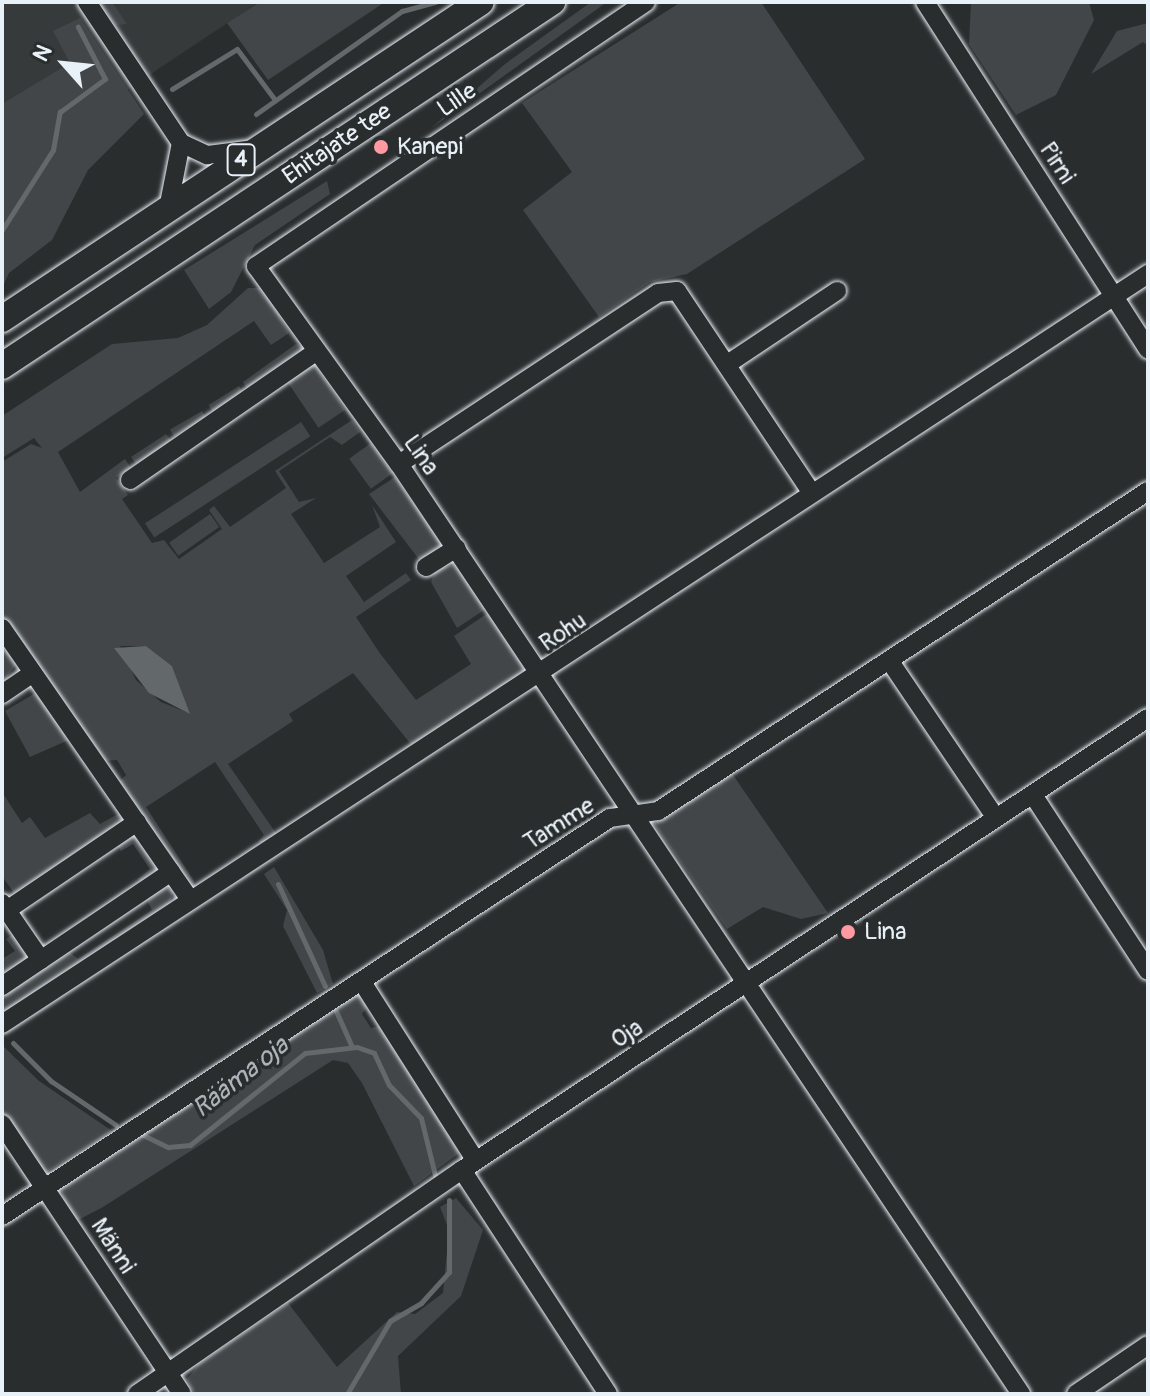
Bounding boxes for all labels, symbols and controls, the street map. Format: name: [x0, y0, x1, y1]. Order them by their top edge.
north arrow: [24, 24, 104, 104]
text: N: [27, 40, 58, 66]
street label: Lille: [432, 77, 482, 123]
street label: Ehitajate tee: [277, 97, 397, 191]
place label: Kanepi: [397, 133, 463, 161]
street label: Pirni: [1033, 137, 1081, 189]
marker: Kanepi: [372, 138, 390, 156]
road number: 4: [225, 142, 257, 178]
street label: Lina: [397, 429, 445, 481]
street label: Rohu: [534, 606, 592, 658]
street label: Tamme: [519, 791, 599, 857]
place label: Lina: [864, 918, 906, 946]
marker: Lina: [839, 923, 857, 941]
street label: Oja: [606, 1013, 648, 1055]
water label: Rääma oja: [187, 1031, 295, 1125]
street label: Männi: [85, 1213, 141, 1279]

